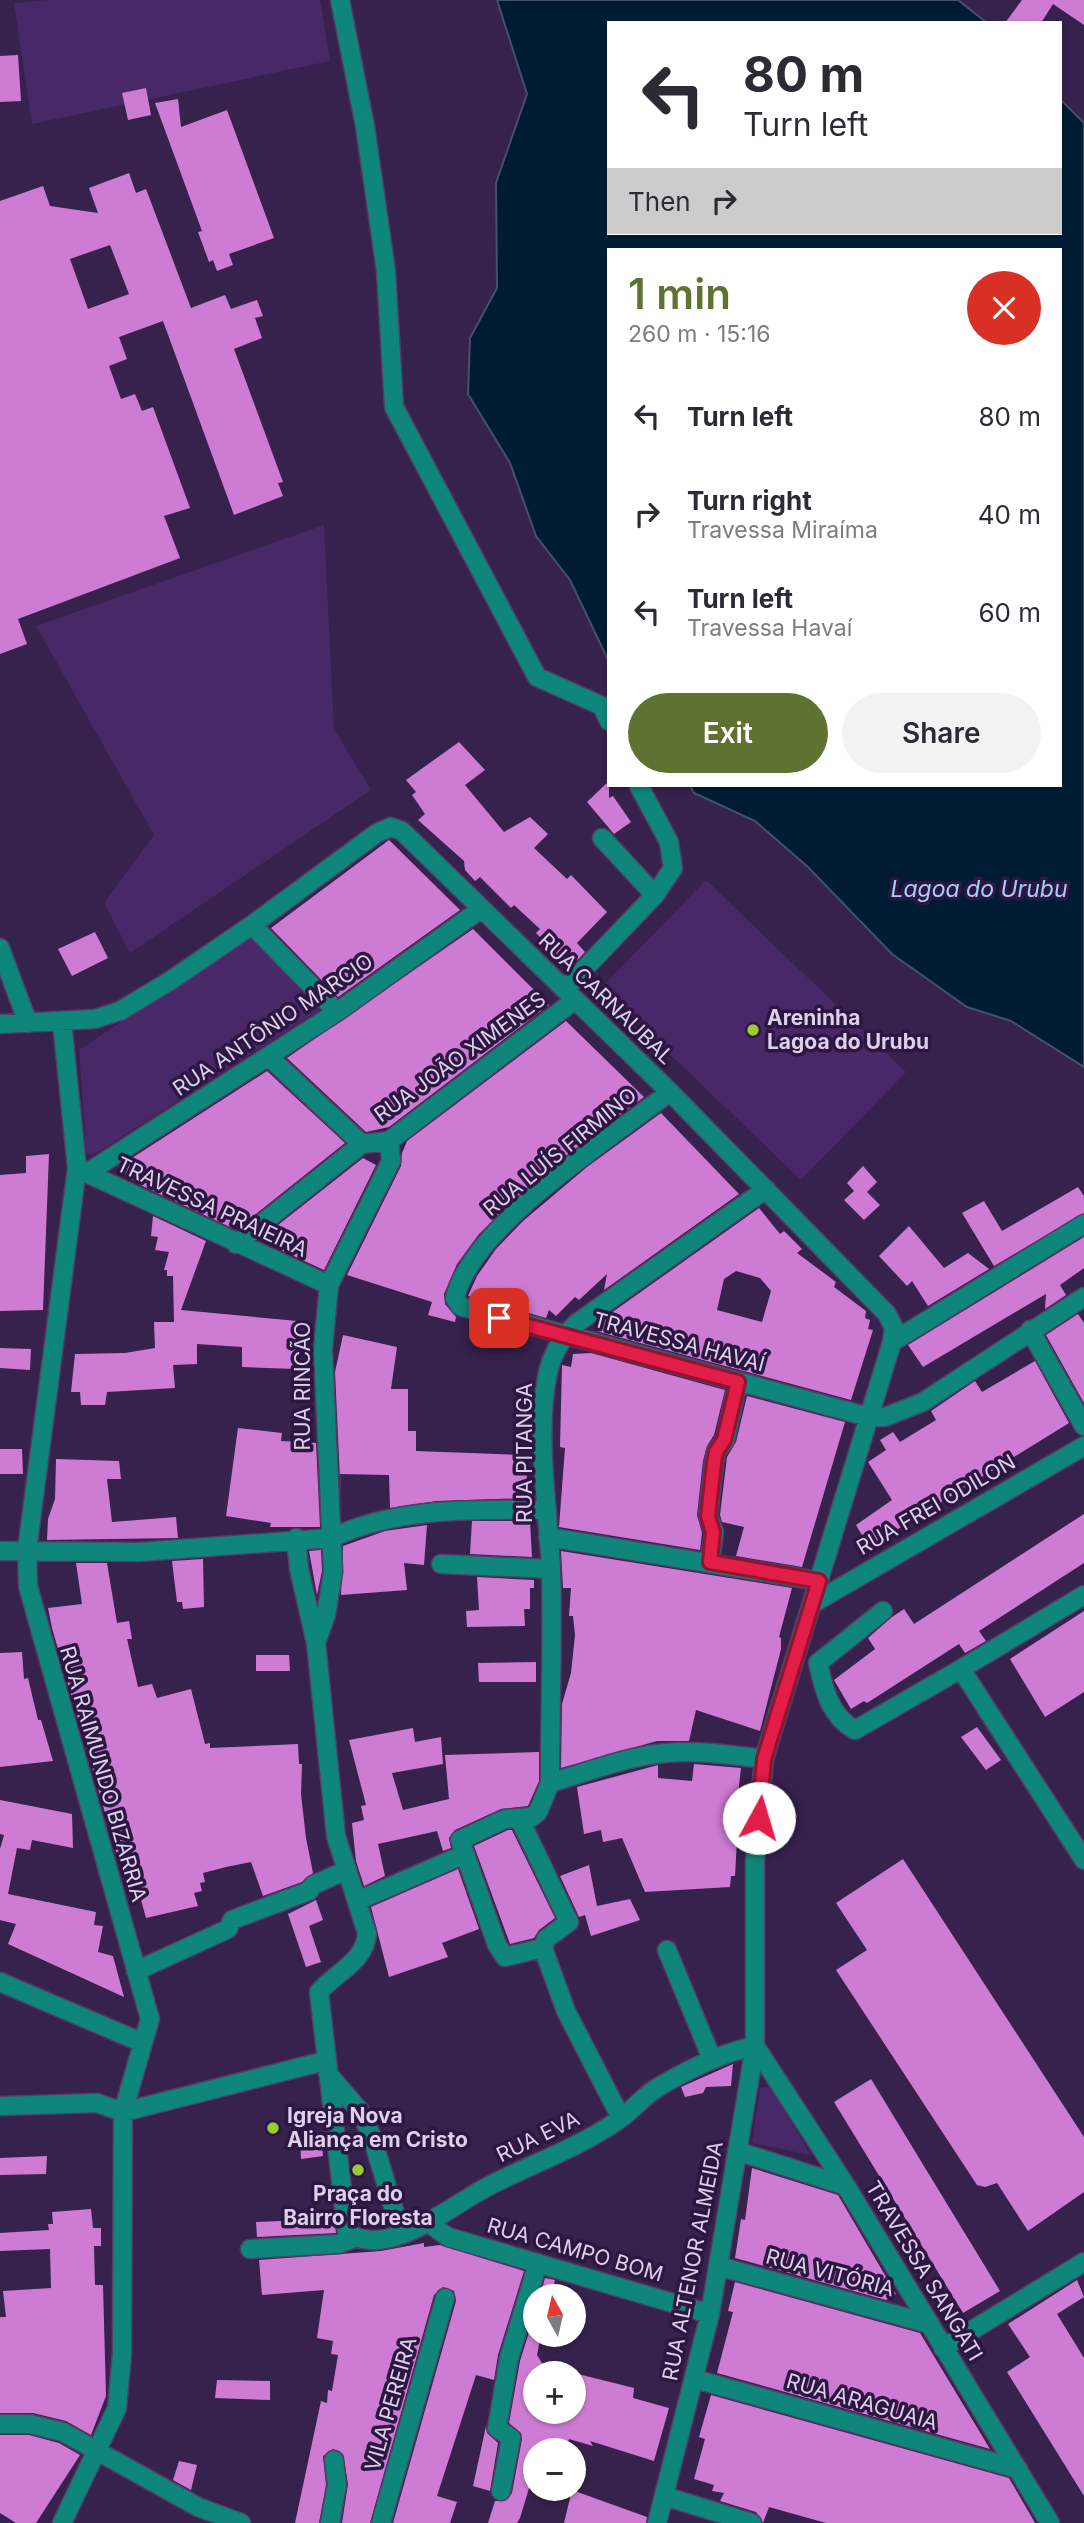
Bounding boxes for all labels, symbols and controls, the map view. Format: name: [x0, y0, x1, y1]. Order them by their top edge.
text: 80 m: [743, 45, 864, 104]
icon: left: [628, 49, 719, 140]
text: Turn left: [743, 105, 868, 144]
icon: right: [705, 182, 743, 220]
text: Then: [628, 186, 691, 217]
text: 1 min: [628, 268, 731, 319]
button: close: [967, 271, 1041, 345]
text: 260 m · 15:16: [628, 320, 771, 348]
icon: left: [628, 397, 666, 435]
text: Turn left: [687, 401, 793, 432]
text: 80 m: [978, 401, 1041, 432]
text: Turn right: [687, 485, 812, 516]
icon: right: [628, 495, 666, 533]
text: 40 m: [978, 499, 1041, 530]
text: Travessa Miraíma: [687, 516, 878, 544]
text: Turn left: [687, 583, 793, 614]
icon: left: [628, 593, 666, 631]
text: 60 m: [978, 597, 1041, 628]
text: Travessa Havaí: [687, 614, 852, 642]
button: Exit: [628, 693, 828, 773]
button: Share: [842, 693, 1041, 773]
water label: Lagoa do Urubu: [890, 875, 1068, 903]
street label: RUA CARNAUBAL: [534, 928, 679, 1069]
street label: RUA ANTÔNIO MARCIO: [168, 948, 377, 1101]
street label: RUA JOÃO XIMENES: [369, 985, 550, 1127]
place label: Areninha Lagoa do Urubu: [767, 1005, 929, 1054]
marker: Areninha Lagoa do Urubu: [745, 1022, 761, 1038]
street label: RUA LUÍS FIRMINO: [477, 1081, 641, 1221]
street label: TRAVESSA PRAIEIRA: [113, 1151, 312, 1262]
pin: [469, 1288, 529, 1348]
icon: arrive: [480, 1299, 518, 1337]
street label: TRAVESSA HAVAÍ: [591, 1306, 768, 1377]
street label: RUA RINCÃO: [289, 1322, 315, 1450]
street label: RUA PITANGA: [512, 1383, 537, 1523]
street label: RUA FREI ODILON: [852, 1449, 1020, 1560]
street label: RUA RAIMUNDO BIZARRIA: [55, 1643, 152, 1904]
position arrow: [722, 1781, 796, 1855]
place label: Igreja Nova Aliança em Cristo: [287, 2103, 468, 2152]
street label: RUA EVA: [492, 2106, 583, 2167]
marker: Igreja Nova Aliança em Cristo: [265, 2120, 281, 2136]
street label: RUA ALTENOR ALMEIDA: [657, 2139, 728, 2383]
marker: Praça do Bairro Floresta: [350, 2162, 366, 2178]
street label: TRAVESSA SANGATI: [861, 2176, 988, 2365]
place label: Praça do Bairro Floresta: [283, 2181, 433, 2230]
street label: RUA CAMPO BOM: [484, 2212, 666, 2287]
street label: RUA VITÓRIA: [763, 2242, 897, 2302]
north arrow: [523, 2284, 586, 2347]
map controls: [523, 2284, 586, 2501]
street label: VILA PEREIRA: [359, 2334, 422, 2474]
button: +: [523, 2361, 586, 2424]
street label: RUA ARAGUAIA: [784, 2368, 941, 2435]
button: −: [523, 2438, 586, 2501]

